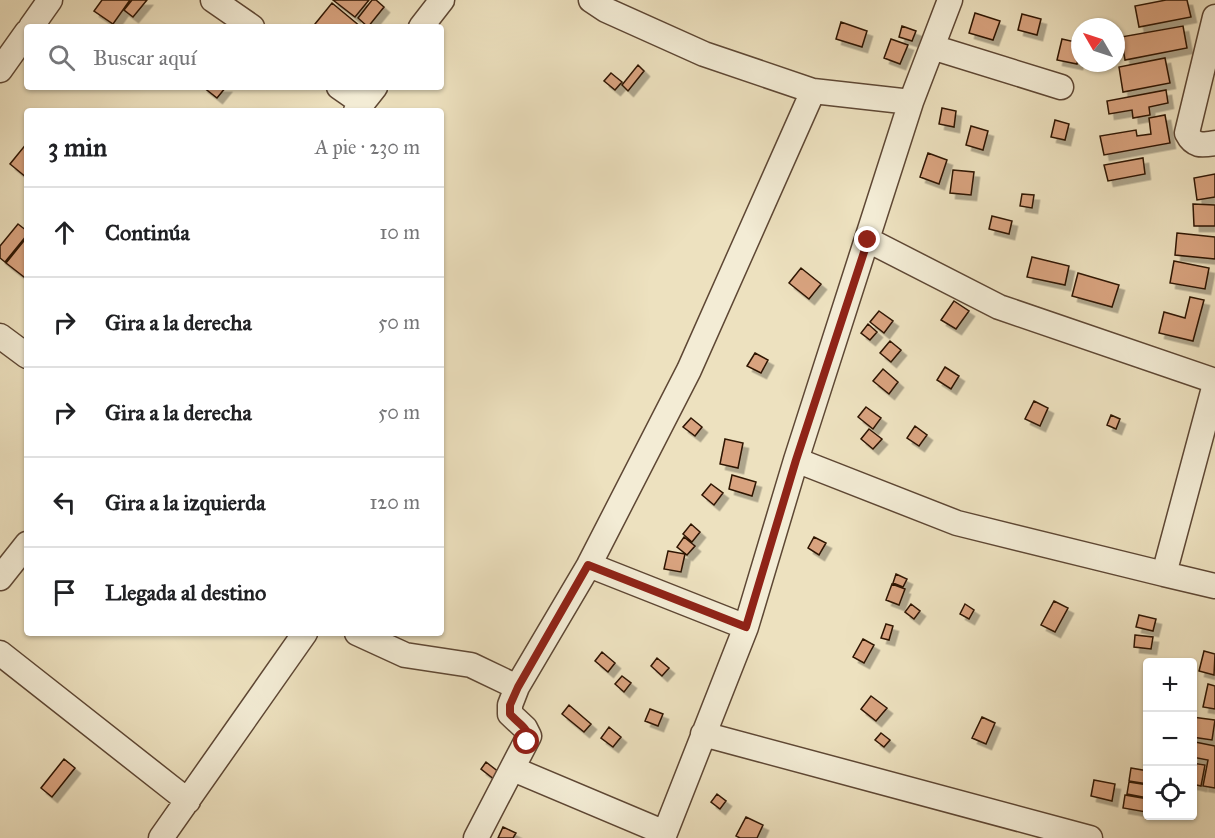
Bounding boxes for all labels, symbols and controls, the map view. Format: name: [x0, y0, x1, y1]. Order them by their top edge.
north arrow: [1071, 18, 1125, 72]
search box: [24, 24, 444, 90]
icon: search: [45, 41, 78, 74]
text: Buscar aquí: [93, 44, 196, 71]
text: 3 min: [48, 131, 107, 163]
text: A pie · 230 m: [315, 135, 420, 159]
icon: ahead: [48, 216, 81, 249]
text: Continúa: [105, 219, 190, 246]
text: 10 m: [379, 220, 420, 244]
route end: [854, 226, 880, 252]
icon: right: [48, 306, 81, 339]
text: Gira a la derecha: [105, 309, 252, 336]
text: 50 m: [378, 310, 420, 334]
icon: right: [48, 396, 81, 429]
text: Gira a la derecha: [105, 399, 252, 426]
text: 50 m: [378, 400, 420, 424]
icon: left: [48, 486, 81, 519]
text: Gira a la izquierda: [105, 489, 266, 516]
text: 120 m: [369, 490, 420, 514]
icon: arrive: [48, 576, 81, 609]
text: Llegada al destino: [105, 579, 266, 606]
map controls: [1143, 658, 1197, 820]
button: +: [1143, 658, 1197, 712]
button: −: [1143, 712, 1197, 766]
route start: [513, 728, 539, 754]
button: locate: [1143, 766, 1197, 820]

